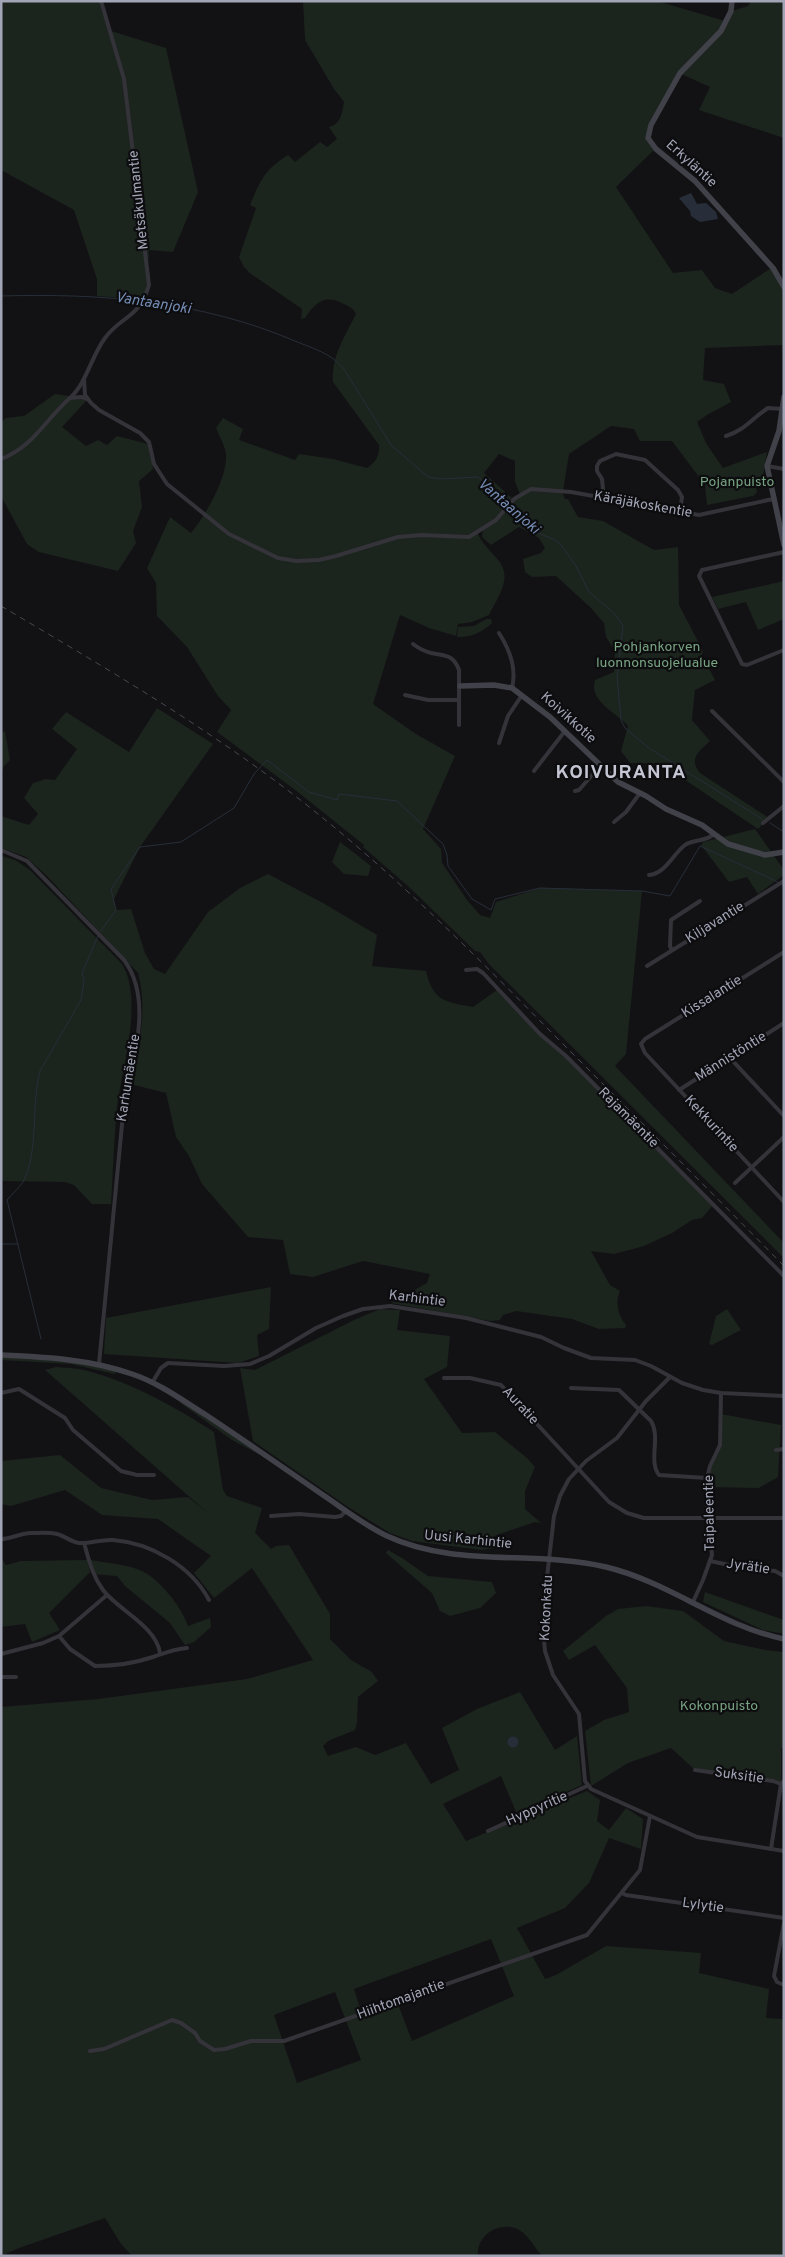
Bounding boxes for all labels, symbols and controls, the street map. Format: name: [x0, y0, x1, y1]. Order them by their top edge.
street label: Erkyläntie: [662, 137, 720, 191]
street label: Metsäkulmantie: [125, 150, 153, 250]
water label: Vantaanjoki: [114, 289, 193, 320]
park label: Pojanpuisto: [700, 474, 774, 491]
water label: Vantaanjoki: [473, 475, 544, 540]
street label: Käräjäkoskentie: [592, 488, 694, 522]
park label: Pohjankorven luonnonsuojelualue: [596, 639, 718, 672]
street label: Koivikkotie: [537, 689, 599, 747]
district label: KOIVURANTA: [555, 761, 687, 785]
street label: Kiljavantie: [683, 898, 747, 948]
street label: Kissalantie: [679, 972, 745, 1022]
street label: Männistöntie: [692, 1028, 770, 1086]
street label: Karhumäentie: [114, 1033, 144, 1123]
street label: Rajamäentie: [594, 1084, 662, 1152]
street label: Kekkurintie: [680, 1092, 742, 1156]
street label: Karhintie: [388, 1287, 446, 1311]
street label: Auratie: [498, 1383, 542, 1429]
street label: Taipaleentie: [701, 1475, 719, 1551]
street label: Uusi Karhintie: [423, 1527, 513, 1553]
street label: Jyrätie: [725, 1556, 771, 1578]
street label: Kokonkatu: [537, 1574, 557, 1642]
park label: Kokonpuisto: [680, 1698, 758, 1715]
street label: Suksitie: [713, 1764, 765, 1788]
street label: Hyppyritie: [504, 1788, 570, 1830]
street label: Lylytie: [681, 1895, 725, 1917]
street label: Hiihtomajantie: [355, 1976, 447, 2024]

